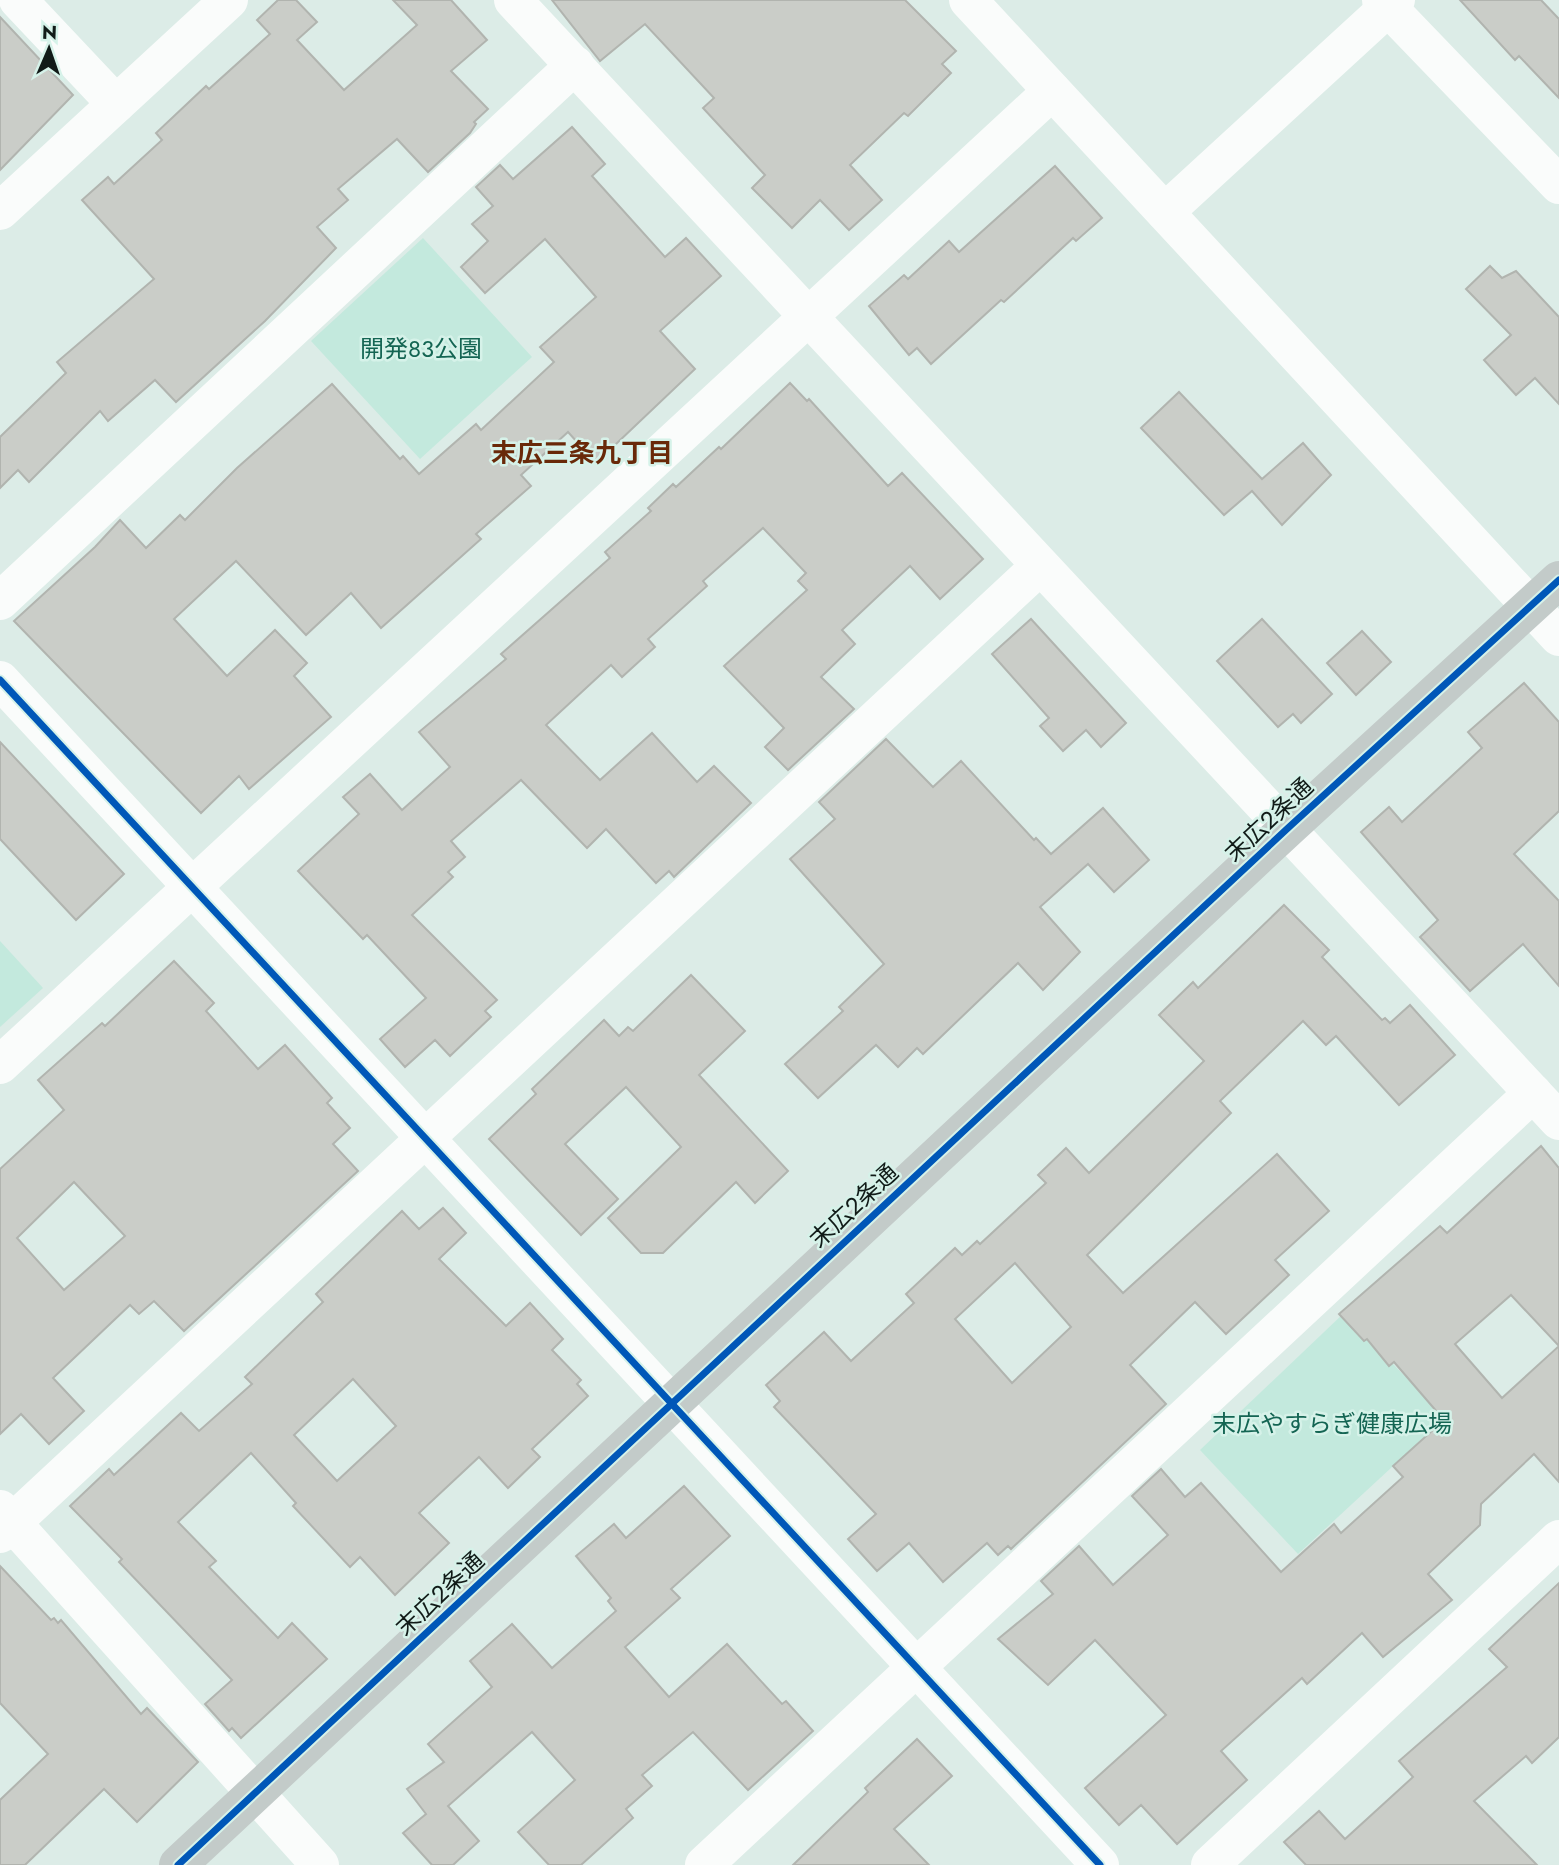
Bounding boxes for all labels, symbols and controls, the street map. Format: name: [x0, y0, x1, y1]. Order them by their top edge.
north arrow: [14, 14, 84, 84]
text: N: [42, 19, 58, 46]
park label: 開発83公園: [360, 331, 482, 366]
district label: 末広三条九丁目: [491, 434, 673, 472]
street label: 末広2条通: [1217, 769, 1321, 870]
street label: 末広2条通: [802, 1155, 906, 1256]
park label: 末広やすらぎ健康広場: [1212, 1406, 1452, 1441]
street label: 末広2条通: [388, 1543, 492, 1644]

